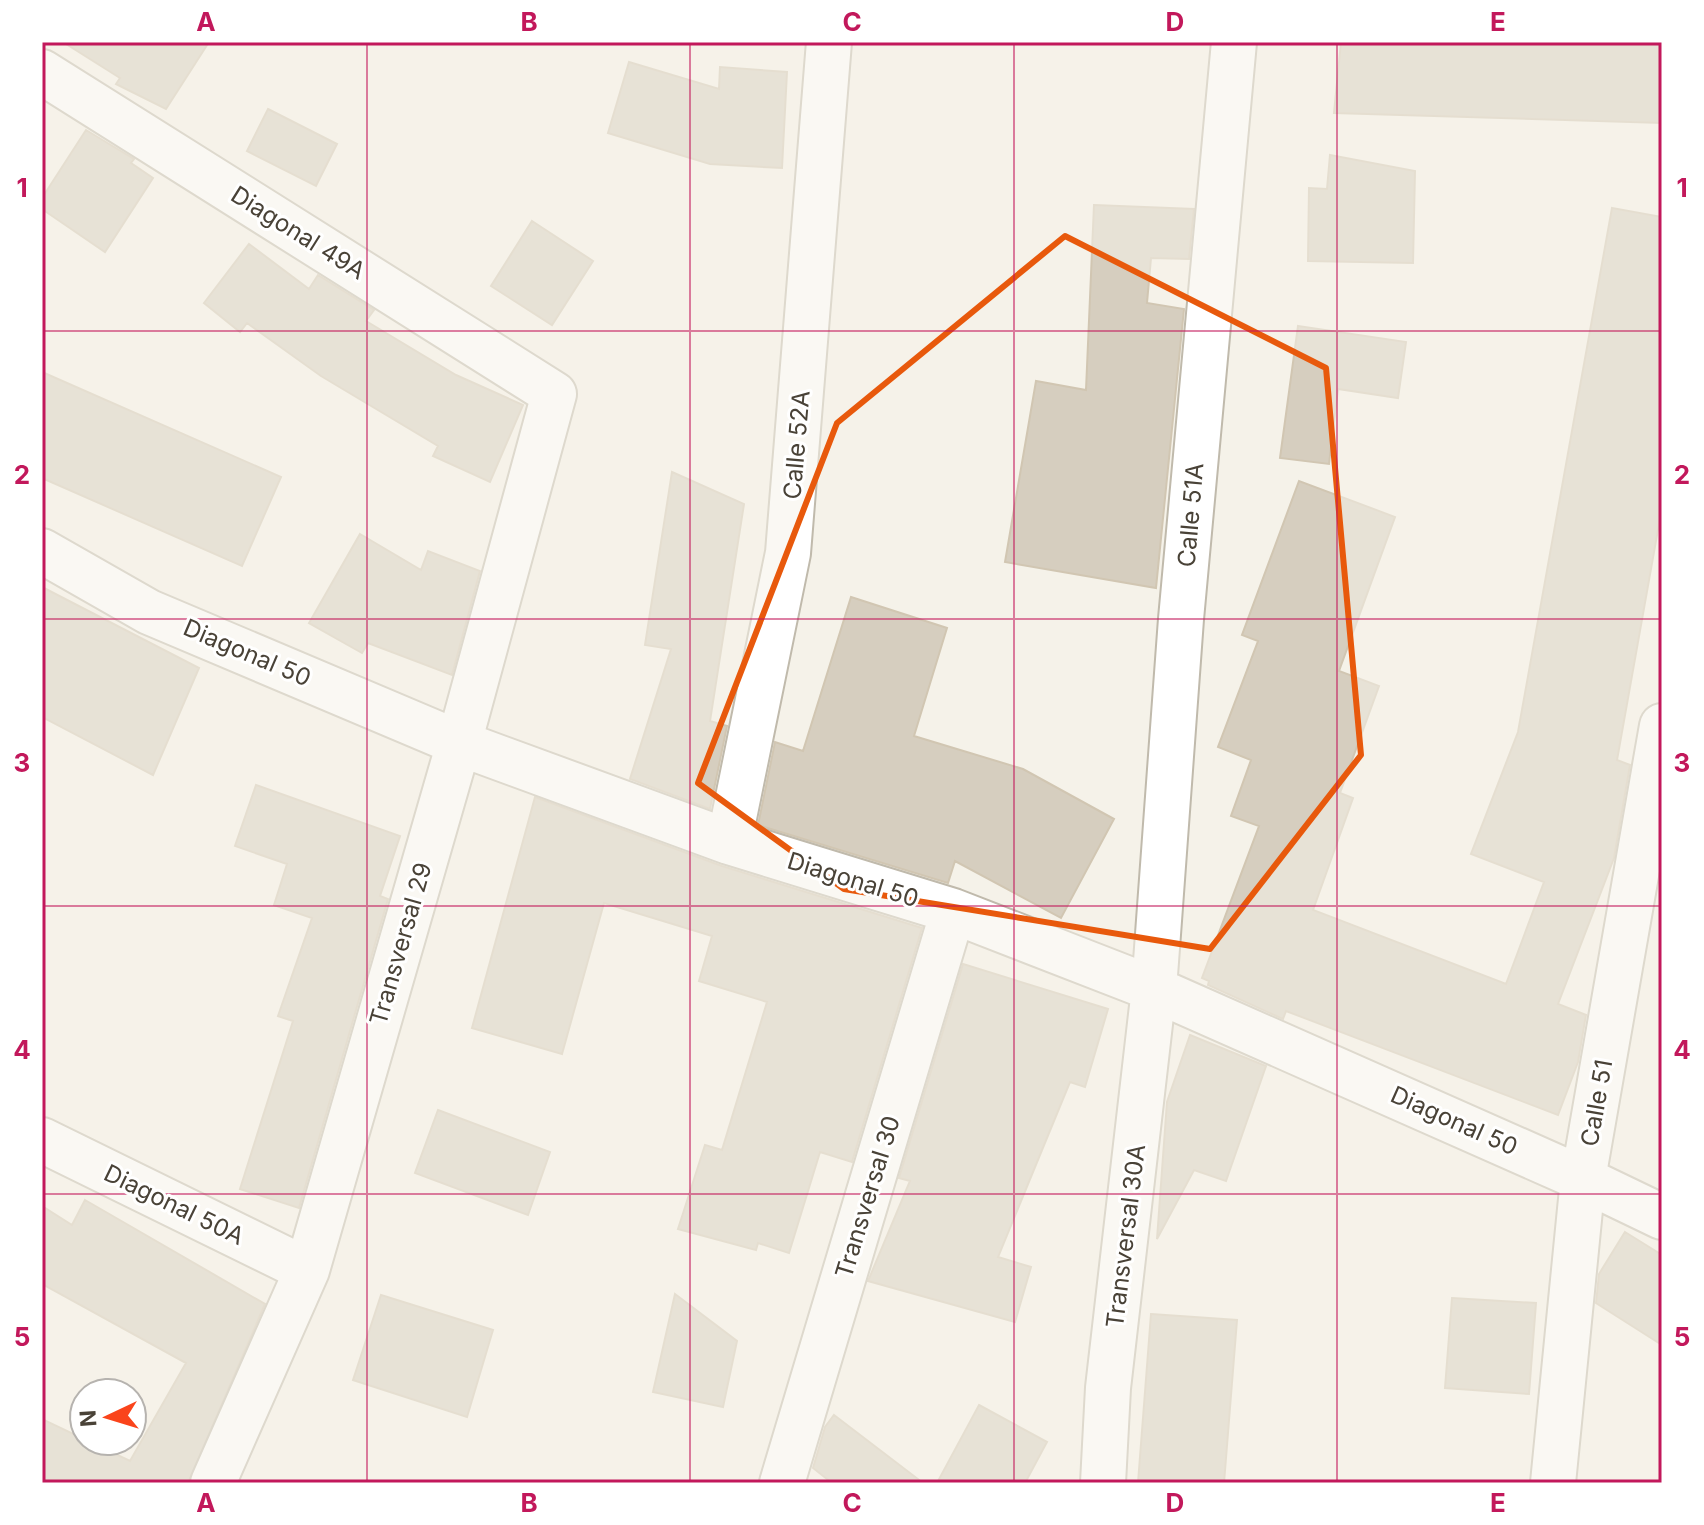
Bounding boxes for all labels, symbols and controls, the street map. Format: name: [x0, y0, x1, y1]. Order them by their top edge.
text: A: [196, 6, 216, 37]
text: B: [520, 6, 538, 37]
text: C: [842, 6, 862, 37]
text: D: [1166, 6, 1184, 37]
text: E: [1490, 6, 1506, 37]
text: 1: [16, 172, 28, 203]
text: 1: [1676, 172, 1688, 203]
street label: Diagonal 49A: [226, 180, 371, 285]
street label: Calle 52A: [777, 389, 816, 501]
text: 2: [14, 459, 30, 490]
text: 2: [1674, 459, 1690, 490]
street label: Calle 51A: [1172, 462, 1209, 568]
street label: Diagonal 50: [179, 613, 315, 692]
text: 3: [14, 747, 30, 778]
text: 3: [1674, 747, 1690, 778]
street label: Diagonal 50: [784, 846, 922, 913]
street label: Transversal 29: [363, 859, 438, 1028]
text: 4: [13, 1034, 31, 1065]
text: 4: [1673, 1034, 1691, 1065]
street label: Calle 51: [1575, 1057, 1618, 1149]
street label: Diagonal 50: [1386, 1080, 1522, 1161]
street label: Transversal 30: [829, 1112, 906, 1282]
street label: Transversal 30A: [1100, 1142, 1151, 1329]
street label: Diagonal 50A: [99, 1158, 249, 1251]
text: 5: [14, 1321, 30, 1352]
text: 5: [1674, 1321, 1690, 1352]
north arrow: [68, 1377, 148, 1457]
text: N: [74, 1409, 102, 1428]
text: A: [196, 1487, 216, 1518]
text: B: [520, 1487, 538, 1518]
text: C: [842, 1487, 862, 1518]
text: D: [1166, 1487, 1184, 1518]
text: E: [1490, 1487, 1506, 1518]

